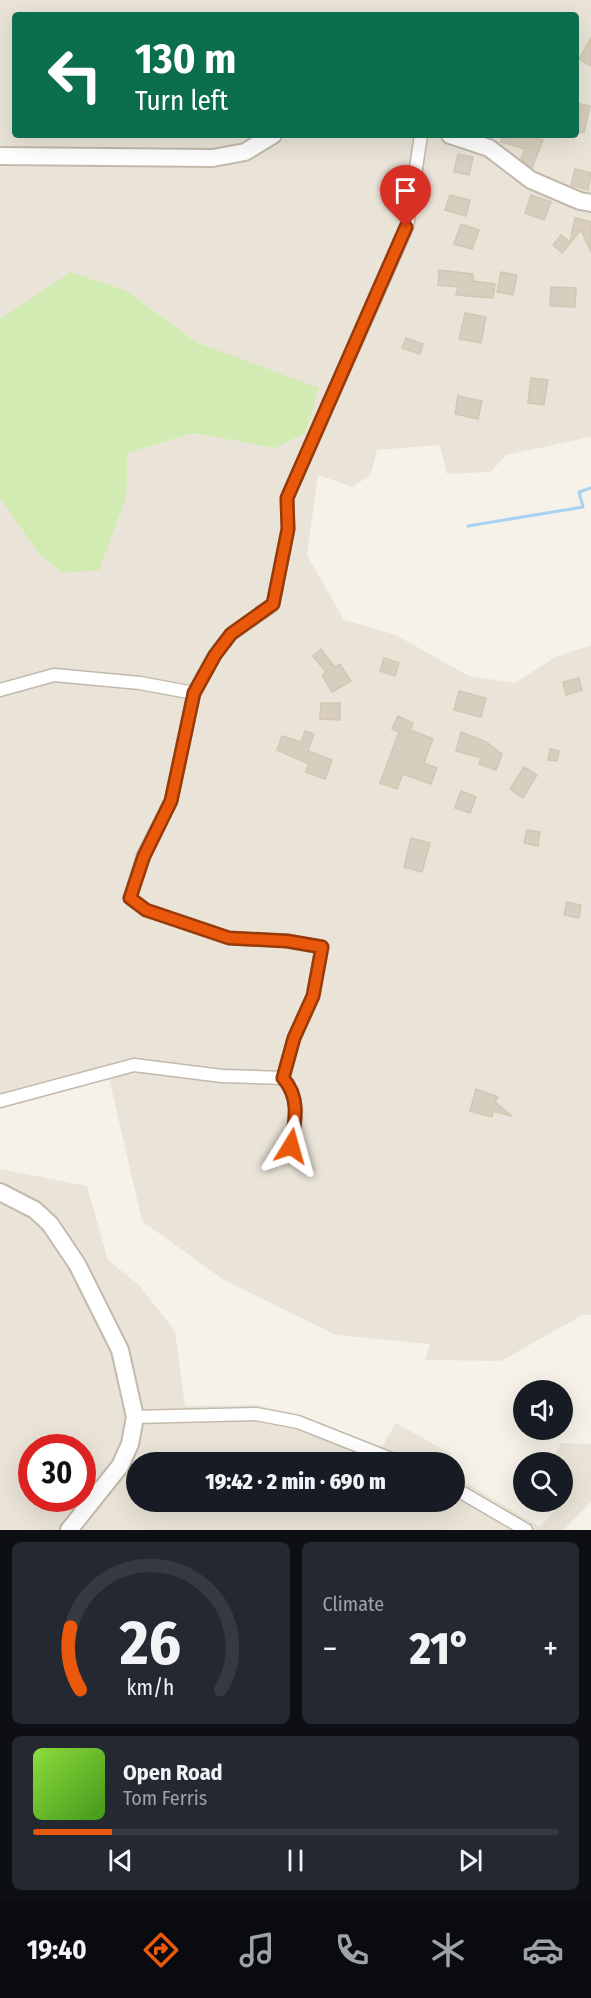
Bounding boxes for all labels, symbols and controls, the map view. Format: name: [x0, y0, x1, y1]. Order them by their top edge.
text: 130 m: [135, 34, 236, 84]
icon: left: [36, 36, 114, 114]
text: Turn left: [135, 85, 228, 117]
pin: [380, 165, 431, 227]
icon: arrive: [389, 174, 422, 207]
position arrow: [259, 1114, 323, 1178]
map controls: [513, 1380, 573, 1512]
button: sound: [513, 1380, 573, 1440]
speed limit sign: 30: [18, 1434, 96, 1512]
button: search: [513, 1452, 573, 1512]
text: 19:42 · 2 min · 690 m: [205, 1468, 386, 1495]
text: Climate: [323, 1592, 384, 1616]
text: 26: [119, 1606, 182, 1681]
text: 21°: [410, 1622, 471, 1676]
text: −: [323, 1629, 337, 1669]
text: +: [543, 1629, 558, 1669]
text: km/h: [127, 1675, 175, 1701]
text: Open Road: [123, 1759, 223, 1786]
text: Tom Ferris: [123, 1786, 207, 1810]
icon: previous: [104, 1844, 137, 1877]
icon: pause: [279, 1844, 312, 1877]
icon: next: [454, 1844, 487, 1877]
icon: directions: [140, 1929, 182, 1971]
icon: music: [236, 1929, 278, 1971]
icon: phone: [331, 1929, 373, 1971]
icon: climate: [427, 1929, 469, 1971]
icon: car: [522, 1929, 564, 1971]
text: 19:40: [27, 1934, 87, 1966]

